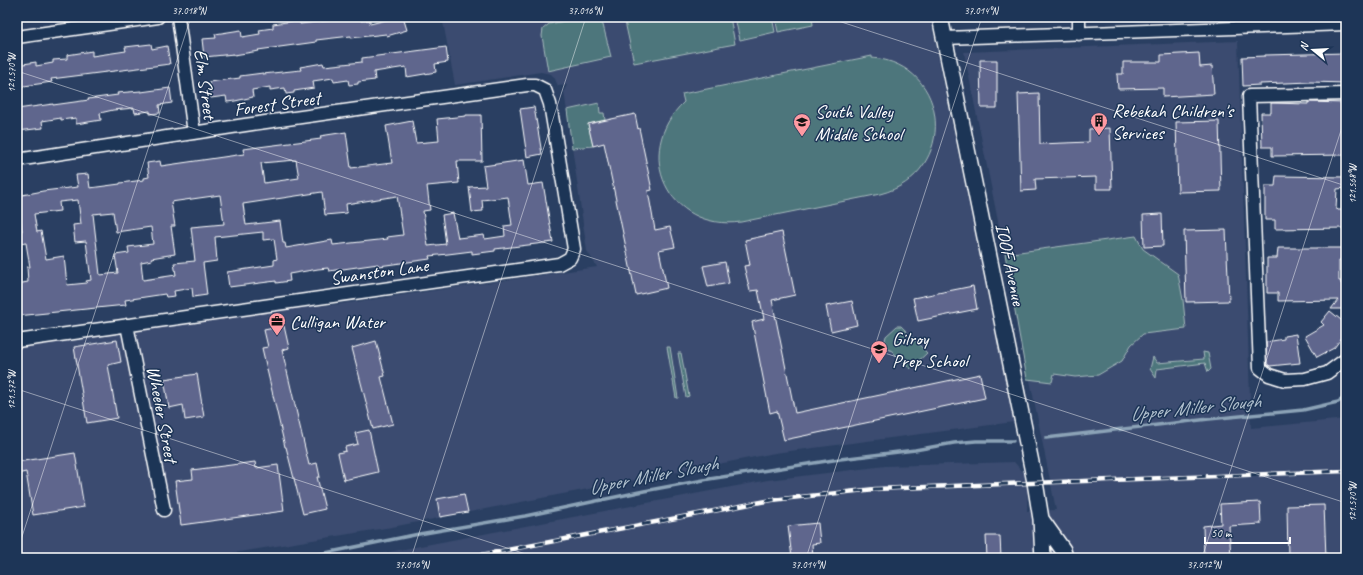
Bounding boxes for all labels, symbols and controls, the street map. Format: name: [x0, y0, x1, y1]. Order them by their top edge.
text: 37.018°N: [172, 4, 208, 17]
text: 37.016°N: [568, 4, 604, 17]
text: 37.014°N: [964, 4, 1000, 17]
north arrow: [1293, 30, 1333, 70]
text: N: [1296, 39, 1312, 52]
street label: Elm Street: [188, 48, 222, 122]
text: 121.570°W: [5, 52, 18, 93]
street label: Forest Street: [233, 86, 324, 122]
place label: Rebekah Children's Services: [1112, 99, 1235, 145]
place label: South Valley Middle School: [815, 100, 906, 146]
building icon: Rebekah Children's Services: [1089, 111, 1109, 136]
school or university icon: South Valley Middle School: [792, 112, 812, 137]
text: 121.568°W: [1346, 163, 1359, 204]
street label: IOOF Avenue: [990, 221, 1031, 309]
street label: Swanston Lane: [329, 253, 431, 291]
place label: Culligan Water: [290, 310, 387, 334]
office icon: Culligan Water: [267, 311, 287, 336]
place label: Gilroy Prep School: [892, 327, 971, 373]
school or university icon: Gilroy Prep School: [869, 339, 889, 364]
street label: Wheeler Street: [141, 364, 184, 467]
text: 121.572°W: [5, 369, 18, 410]
water label: Upper Miller Slough: [1129, 388, 1263, 427]
water label: Upper Miller Slough: [586, 450, 722, 500]
text: 121.570°W: [1346, 481, 1359, 522]
scale bar: [1205, 519, 1290, 545]
text: 50 m: [1211, 525, 1233, 541]
text: 37.016°N: [395, 558, 431, 571]
text: 37.014°N: [791, 558, 827, 571]
text: 37.012°N: [1187, 558, 1223, 571]

